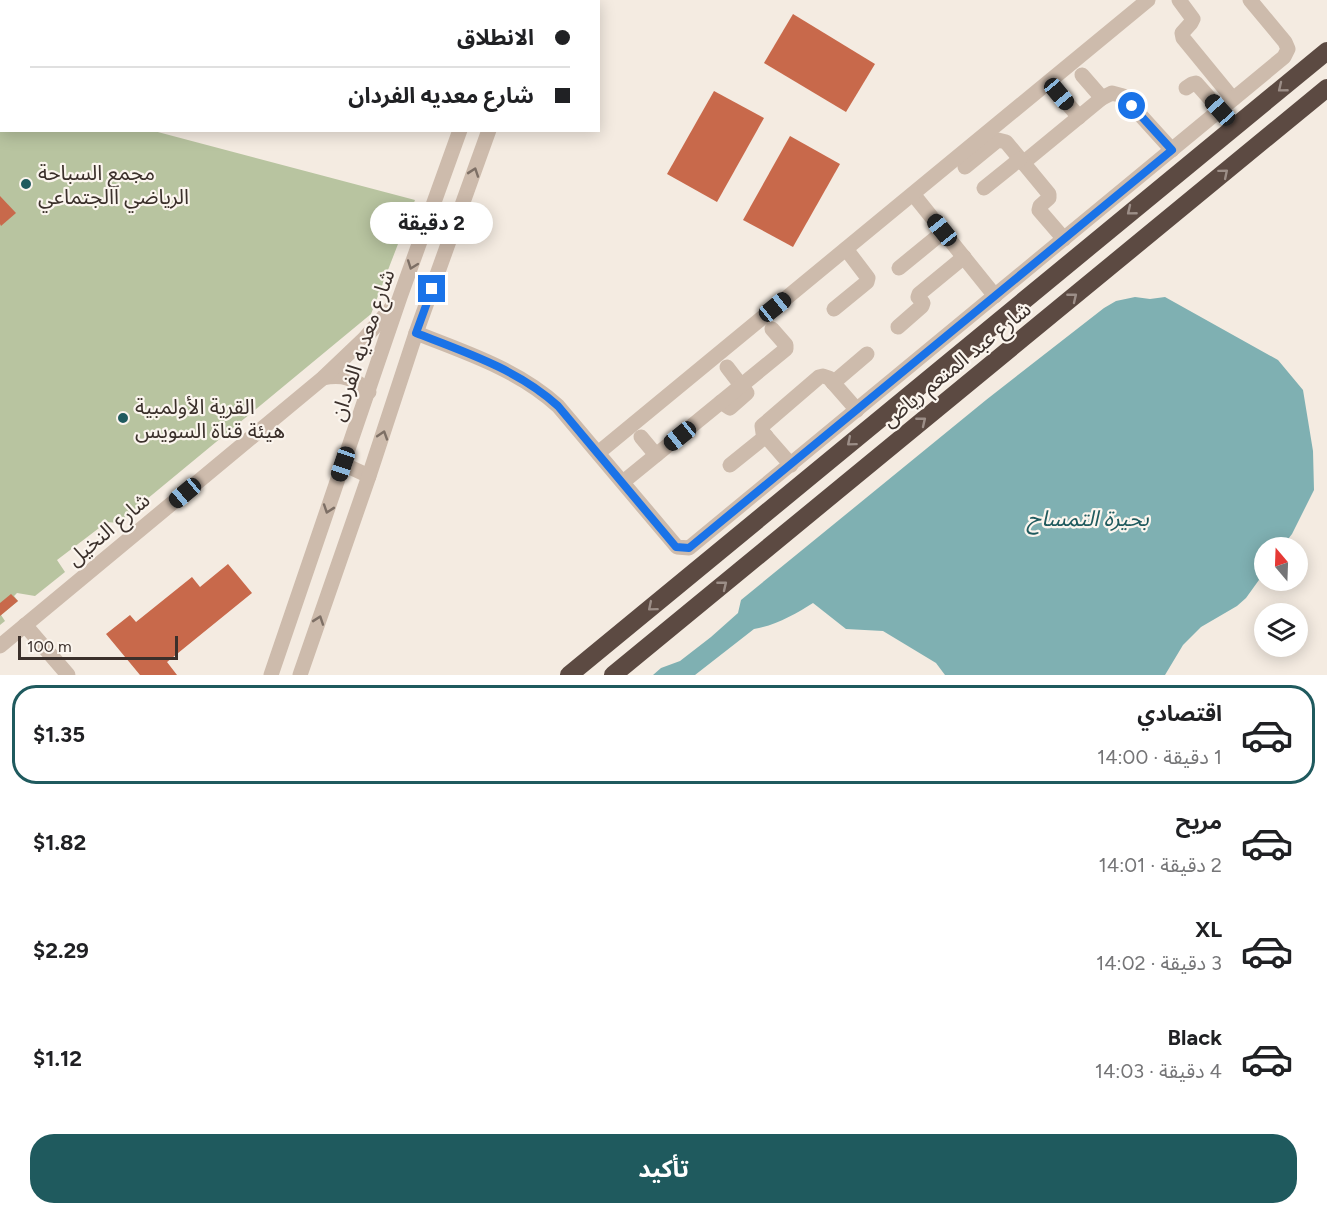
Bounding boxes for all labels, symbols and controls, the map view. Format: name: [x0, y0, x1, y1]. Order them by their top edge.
text: الانطلاق: [457, 24, 534, 51]
car: [1041, 74, 1077, 114]
one-way arrow: [1278, 80, 1289, 91]
text: شارع معديه الفردان: [348, 82, 534, 109]
car: [1201, 91, 1239, 129]
route start: [1118, 92, 1145, 119]
place label: مجمع السباحة الرياضي االجتماعي: [38, 160, 189, 212]
one-way arrow: [467, 167, 480, 178]
one-way arrow: [1217, 170, 1228, 181]
marker: مجمع السباحة الرياضي االجتماعي: [19, 177, 33, 191]
callout: 2 دقيقة: [370, 202, 494, 244]
one-way arrow: [1127, 204, 1138, 215]
car: [924, 210, 960, 250]
text: 2 دقيقة: [398, 211, 465, 235]
one-way arrow: [406, 259, 419, 270]
street label: شارع معديه الفردان: [324, 266, 403, 425]
route end: [418, 275, 445, 302]
car: [755, 289, 795, 325]
one-way arrow: [1066, 294, 1077, 305]
street label: شارع عبد المنعم رياض: [876, 296, 1038, 434]
place label: القرية الأولمبية هيئة قناة السويس: [135, 394, 285, 443]
marker: القرية الأولمبية هيئة قناة السويس: [116, 411, 130, 425]
one-way arrow: [916, 417, 927, 428]
car: [660, 418, 700, 454]
one-way arrow: [375, 430, 388, 441]
one-way arrow: [846, 435, 857, 446]
car: [329, 444, 357, 484]
car: [165, 475, 205, 511]
street label: شارع النخيل: [62, 487, 156, 573]
one-way arrow: [323, 503, 335, 514]
water label: بحيرة التمساح: [1026, 505, 1150, 535]
north arrow: [1254, 537, 1308, 591]
map controls: [1254, 537, 1308, 657]
one-way arrow: [716, 581, 727, 592]
one-way arrow: [648, 599, 659, 610]
button: layers: [1254, 603, 1308, 657]
one-way arrow: [312, 615, 325, 626]
scale bar: [18, 633, 178, 660]
text: 100 m: [27, 637, 72, 656]
text: اقتصادي: [1137, 700, 1222, 727]
icon: car: [1240, 708, 1294, 762]
text: $1.35: [33, 721, 85, 748]
text: 1 دقيقة · 14:00: [1097, 745, 1222, 769]
text: مريح: [1176, 808, 1222, 835]
icon: car: [1240, 816, 1294, 870]
text: $1.82: [33, 829, 86, 856]
text: 2 دقيقة · 14:01: [1099, 853, 1222, 877]
text: XL: [1195, 916, 1222, 943]
icon: car: [1240, 924, 1294, 978]
text: $2.29: [33, 937, 89, 964]
text: 3 دقيقة · 14:02: [1096, 951, 1222, 975]
text: Black: [1168, 1024, 1222, 1051]
icon: car: [1240, 1032, 1294, 1086]
text: $1.12: [33, 1045, 82, 1072]
text: 4 دقيقة · 14:03: [1095, 1059, 1222, 1083]
button: تأكيد: [30, 1134, 1297, 1203]

